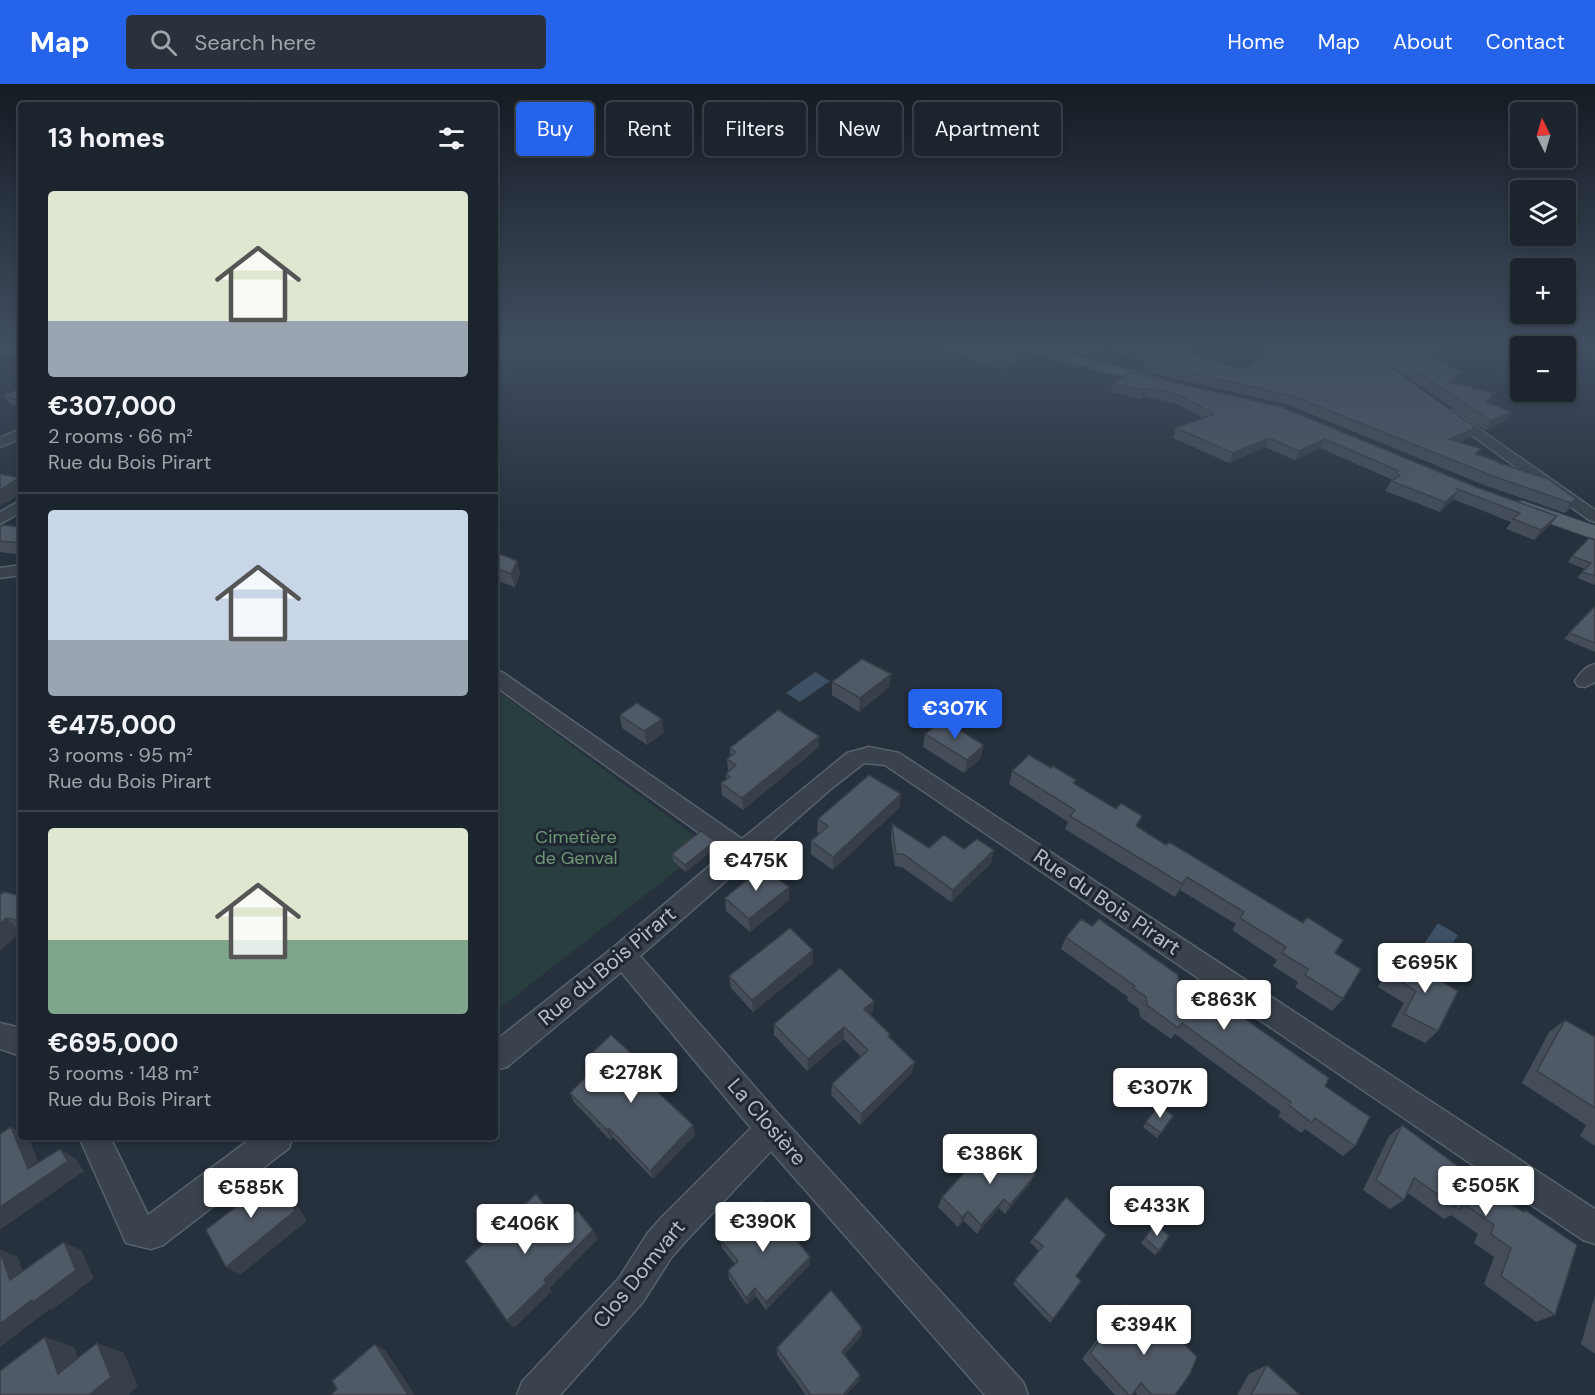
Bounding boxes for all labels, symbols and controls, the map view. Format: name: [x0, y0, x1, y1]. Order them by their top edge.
search box: [126, 15, 546, 69]
text: Map: [30, 24, 90, 61]
icon: search: [147, 26, 180, 59]
text: Search here: [195, 28, 316, 57]
text: Home: [1227, 28, 1285, 56]
text: Map: [1318, 28, 1360, 56]
text: About: [1393, 28, 1453, 56]
text: Contact: [1486, 28, 1565, 56]
chip: Buy: [516, 102, 594, 156]
chip: Rent: [606, 102, 692, 156]
chip: Filters: [704, 102, 806, 156]
chip: New: [818, 102, 902, 156]
chip: Apartment: [914, 102, 1061, 156]
north arrow: [1510, 102, 1576, 168]
map controls: [1510, 102, 1576, 402]
text: 13 homes: [48, 121, 165, 155]
icon: filters: [435, 122, 468, 155]
button: layers: [1510, 180, 1576, 246]
icon: home: [204, 230, 312, 338]
button: +: [1510, 258, 1576, 324]
button: −: [1510, 336, 1576, 402]
text: €307,000: [48, 389, 176, 423]
text: 2 rooms · 66 m²: [48, 423, 193, 449]
text: Rue du Bois Pirart: [48, 449, 211, 475]
icon: home: [204, 549, 312, 657]
pin: €307K: [913, 689, 997, 740]
text: €307K: [922, 695, 988, 721]
text: €475,000: [48, 708, 176, 742]
text: 3 rooms · 95 m²: [48, 742, 193, 768]
text: Rue du Bois Pirart: [48, 768, 211, 794]
park label: Cimetière de Genval: [534, 825, 618, 870]
pin: €475K: [714, 841, 798, 892]
street label: Rue du Bois Pirart: [1028, 842, 1186, 962]
text: €475K: [724, 847, 788, 873]
icon: home: [204, 867, 312, 975]
street label: Rue du Bois Pirart: [532, 900, 682, 1032]
pin: €695K: [1383, 943, 1467, 994]
text: €695K: [1392, 949, 1458, 975]
pin: €863K: [1182, 980, 1266, 1031]
text: €863K: [1191, 986, 1257, 1012]
text: €695,000: [48, 1026, 179, 1060]
pin: €278K: [589, 1053, 673, 1104]
text: €278K: [599, 1059, 663, 1085]
text: 5 rooms · 148 m²: [48, 1060, 199, 1086]
pin: €307K: [1118, 1068, 1202, 1119]
street label: La Closière: [721, 1072, 813, 1172]
text: €307K: [1127, 1074, 1193, 1100]
text: Rue du Bois Pirart: [48, 1086, 211, 1112]
pin: €386K: [948, 1134, 1032, 1185]
text: €386K: [957, 1140, 1023, 1166]
pin: €505K: [1444, 1166, 1528, 1217]
pin: €585K: [209, 1168, 293, 1219]
text: €505K: [1452, 1172, 1520, 1198]
text: €585K: [218, 1174, 284, 1200]
pin: €433K: [1115, 1186, 1199, 1237]
text: €433K: [1124, 1192, 1190, 1218]
pin: €390K: [721, 1202, 805, 1253]
pin: €406K: [483, 1204, 567, 1255]
text: €390K: [729, 1208, 797, 1234]
text: €406K: [491, 1210, 559, 1236]
street label: Clos Domvart: [587, 1214, 691, 1334]
pin: €394K: [1102, 1305, 1186, 1356]
text: €394K: [1111, 1311, 1177, 1337]

